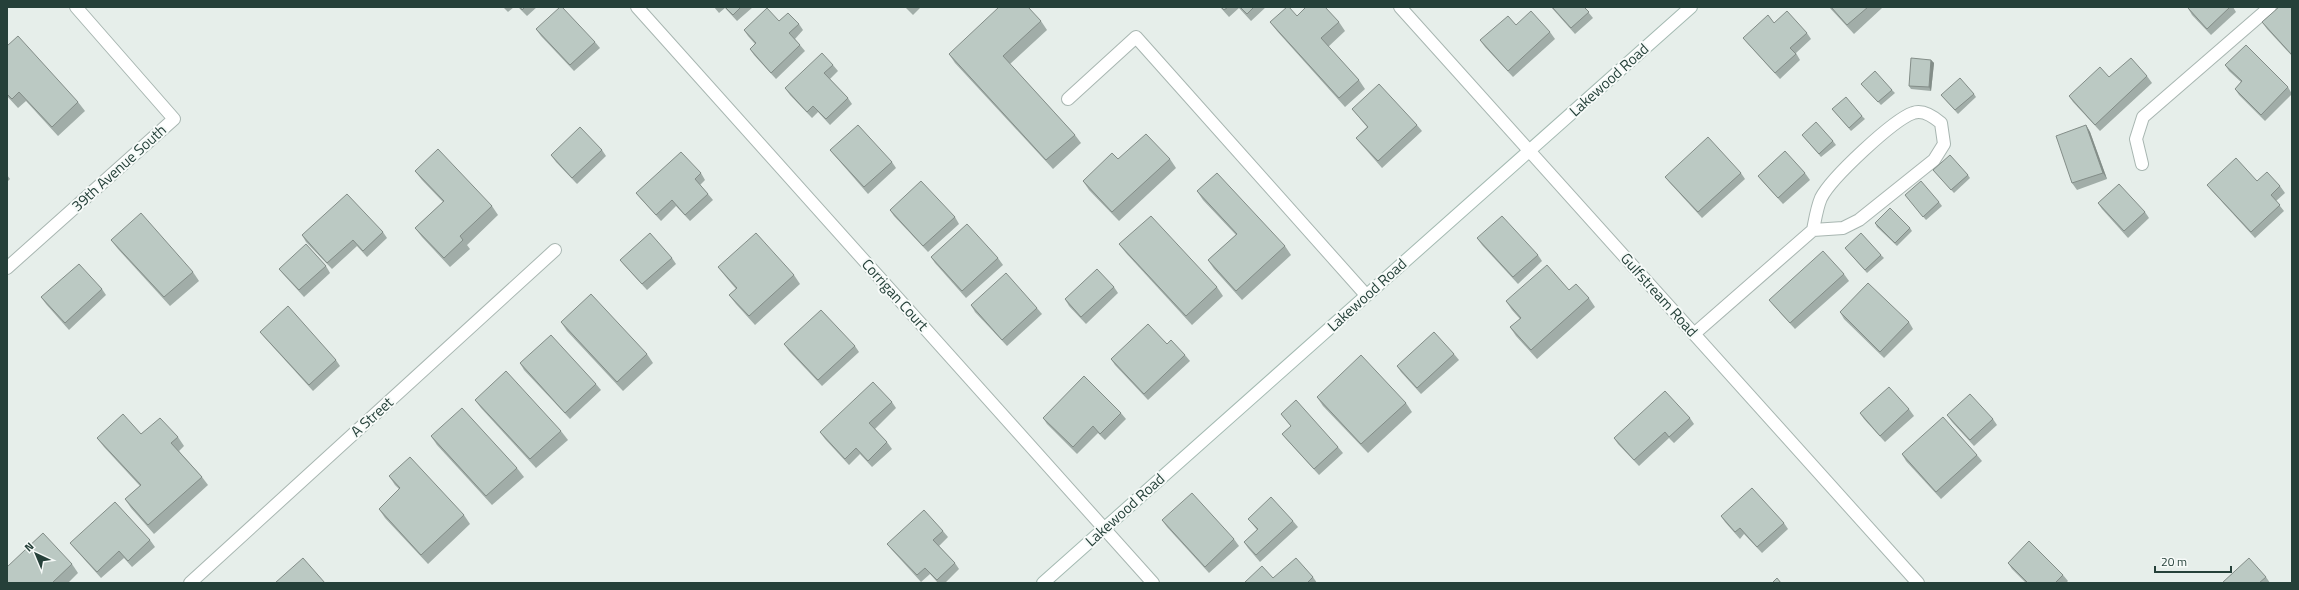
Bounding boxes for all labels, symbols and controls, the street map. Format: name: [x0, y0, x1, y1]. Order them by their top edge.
street label: Lakewood Road: [1564, 38, 1654, 122]
street label: 39th Avenue South: [66, 119, 171, 217]
street label: Gulfstream Road: [1615, 247, 1703, 342]
street label: Corrigan Court: [857, 253, 935, 337]
street label: Lakewood Road: [1322, 253, 1412, 337]
street label: A Street: [345, 391, 399, 442]
street label: Lakewood Road: [1080, 468, 1170, 552]
north arrow: [16, 534, 56, 574]
text: N: [21, 538, 37, 555]
scale bar: [2155, 548, 2231, 574]
text: 20 m: [2161, 552, 2187, 571]

